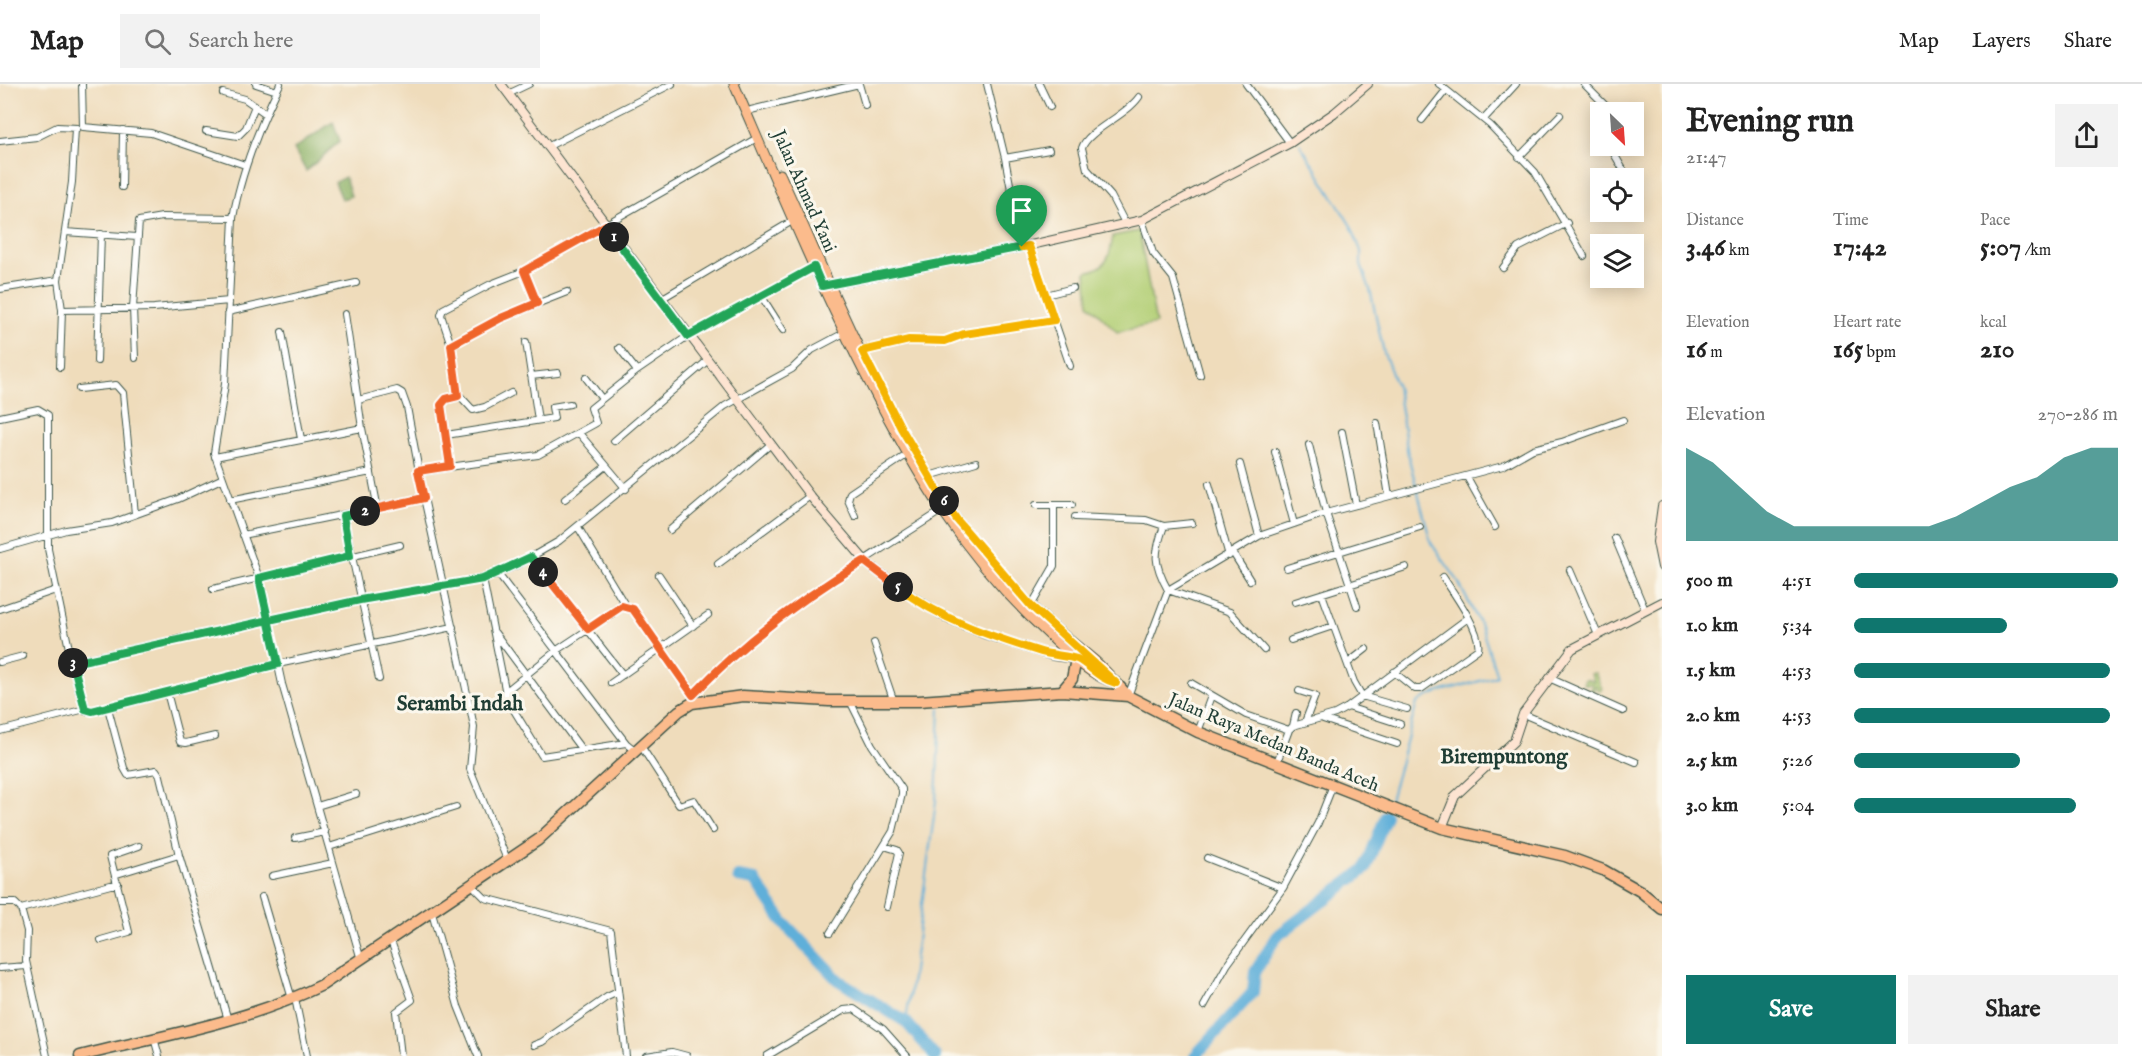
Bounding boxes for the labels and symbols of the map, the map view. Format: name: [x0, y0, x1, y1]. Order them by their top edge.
north arrow: [1590, 102, 1644, 156]
street label: Jalan Ahmad Yani: [766, 125, 841, 257]
pin: [996, 185, 1047, 247]
pin: 1: [599, 222, 629, 252]
pin: 6: [929, 486, 959, 516]
pin: 2: [350, 496, 380, 526]
pin: 4: [528, 557, 558, 587]
pin: 5: [883, 572, 913, 602]
pin: 3: [58, 648, 88, 678]
street label: Jalan Raya Medan Banda Aceh: [1163, 688, 1383, 798]
district label: Serambi Indah: [397, 691, 524, 718]
district label: Birempuntong: [1440, 744, 1568, 771]

